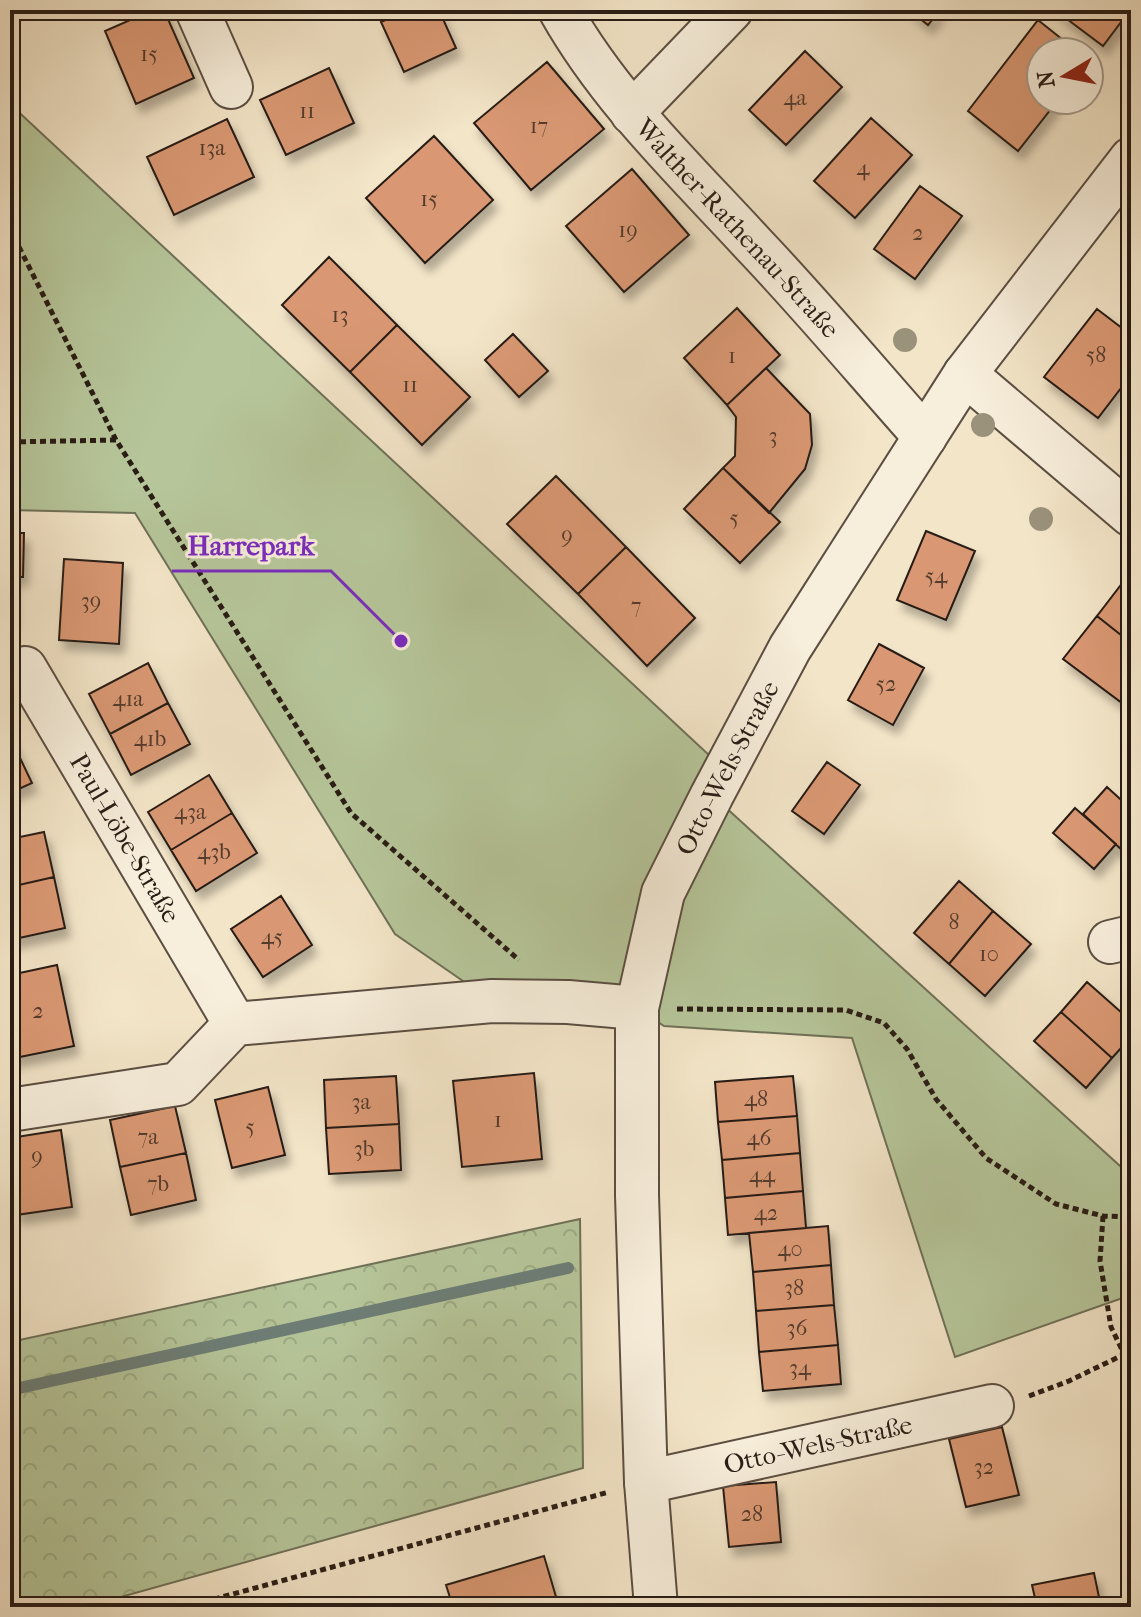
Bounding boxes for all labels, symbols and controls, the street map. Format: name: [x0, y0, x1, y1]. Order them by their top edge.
north arrow: [1025, 36, 1105, 116]
house number: 15: [140, 41, 158, 67]
text: N: [1032, 69, 1061, 90]
house number: 4a: [783, 85, 807, 111]
house number: 11: [299, 98, 315, 124]
street label: Walther-Rathenau-Straße: [629, 111, 846, 344]
house number: 17: [530, 113, 548, 139]
house number: 13a: [198, 135, 226, 161]
house number: 4: [857, 155, 871, 181]
house number: 15: [420, 186, 438, 212]
house number: 19: [618, 217, 638, 243]
house number: 2: [912, 220, 924, 246]
house number: 13: [332, 302, 348, 328]
house number: 58: [1086, 342, 1106, 368]
house number: 1: [728, 343, 736, 369]
house number: 11: [402, 372, 418, 398]
house number: 3: [768, 423, 778, 449]
house number: 5: [729, 505, 739, 531]
callout: Harrepark: [172, 519, 331, 571]
house number: 9: [561, 522, 573, 548]
text: Harrepark: [188, 529, 316, 562]
house number: 54: [925, 563, 948, 589]
house number: 39: [81, 588, 101, 614]
house number: 7: [631, 593, 641, 619]
house number: 52: [876, 671, 896, 697]
street label: Otto-Wels-Straße: [669, 675, 785, 860]
house number: 41a: [112, 686, 144, 712]
house number: 41b: [134, 726, 166, 752]
street label: Paul-Löbe-Straße: [63, 748, 187, 928]
house number: 43a: [174, 799, 207, 825]
house number: 43b: [197, 839, 231, 865]
house number: 8: [948, 909, 960, 935]
house number: 45: [261, 924, 283, 950]
house number: 10: [979, 941, 999, 967]
house number: 2: [32, 998, 44, 1024]
house number: 48: [744, 1086, 768, 1112]
house number: 3a: [351, 1089, 371, 1115]
house number: 1: [494, 1107, 502, 1133]
house number: 5: [245, 1114, 255, 1140]
house number: 7a: [138, 1124, 159, 1150]
house number: 46: [747, 1125, 772, 1151]
house number: 3b: [354, 1136, 374, 1162]
house number: 9: [31, 1143, 43, 1169]
house number: 44: [749, 1162, 776, 1188]
house number: 7b: [147, 1171, 169, 1197]
house number: 42: [754, 1200, 778, 1226]
house number: 40: [777, 1236, 803, 1262]
house number: 38: [784, 1275, 804, 1301]
house number: 36: [787, 1315, 808, 1341]
house number: 34: [789, 1355, 812, 1381]
street label: Otto-Wels-Straße: [721, 1408, 915, 1480]
house number: 32: [974, 1454, 994, 1480]
house number: 28: [741, 1501, 763, 1527]

